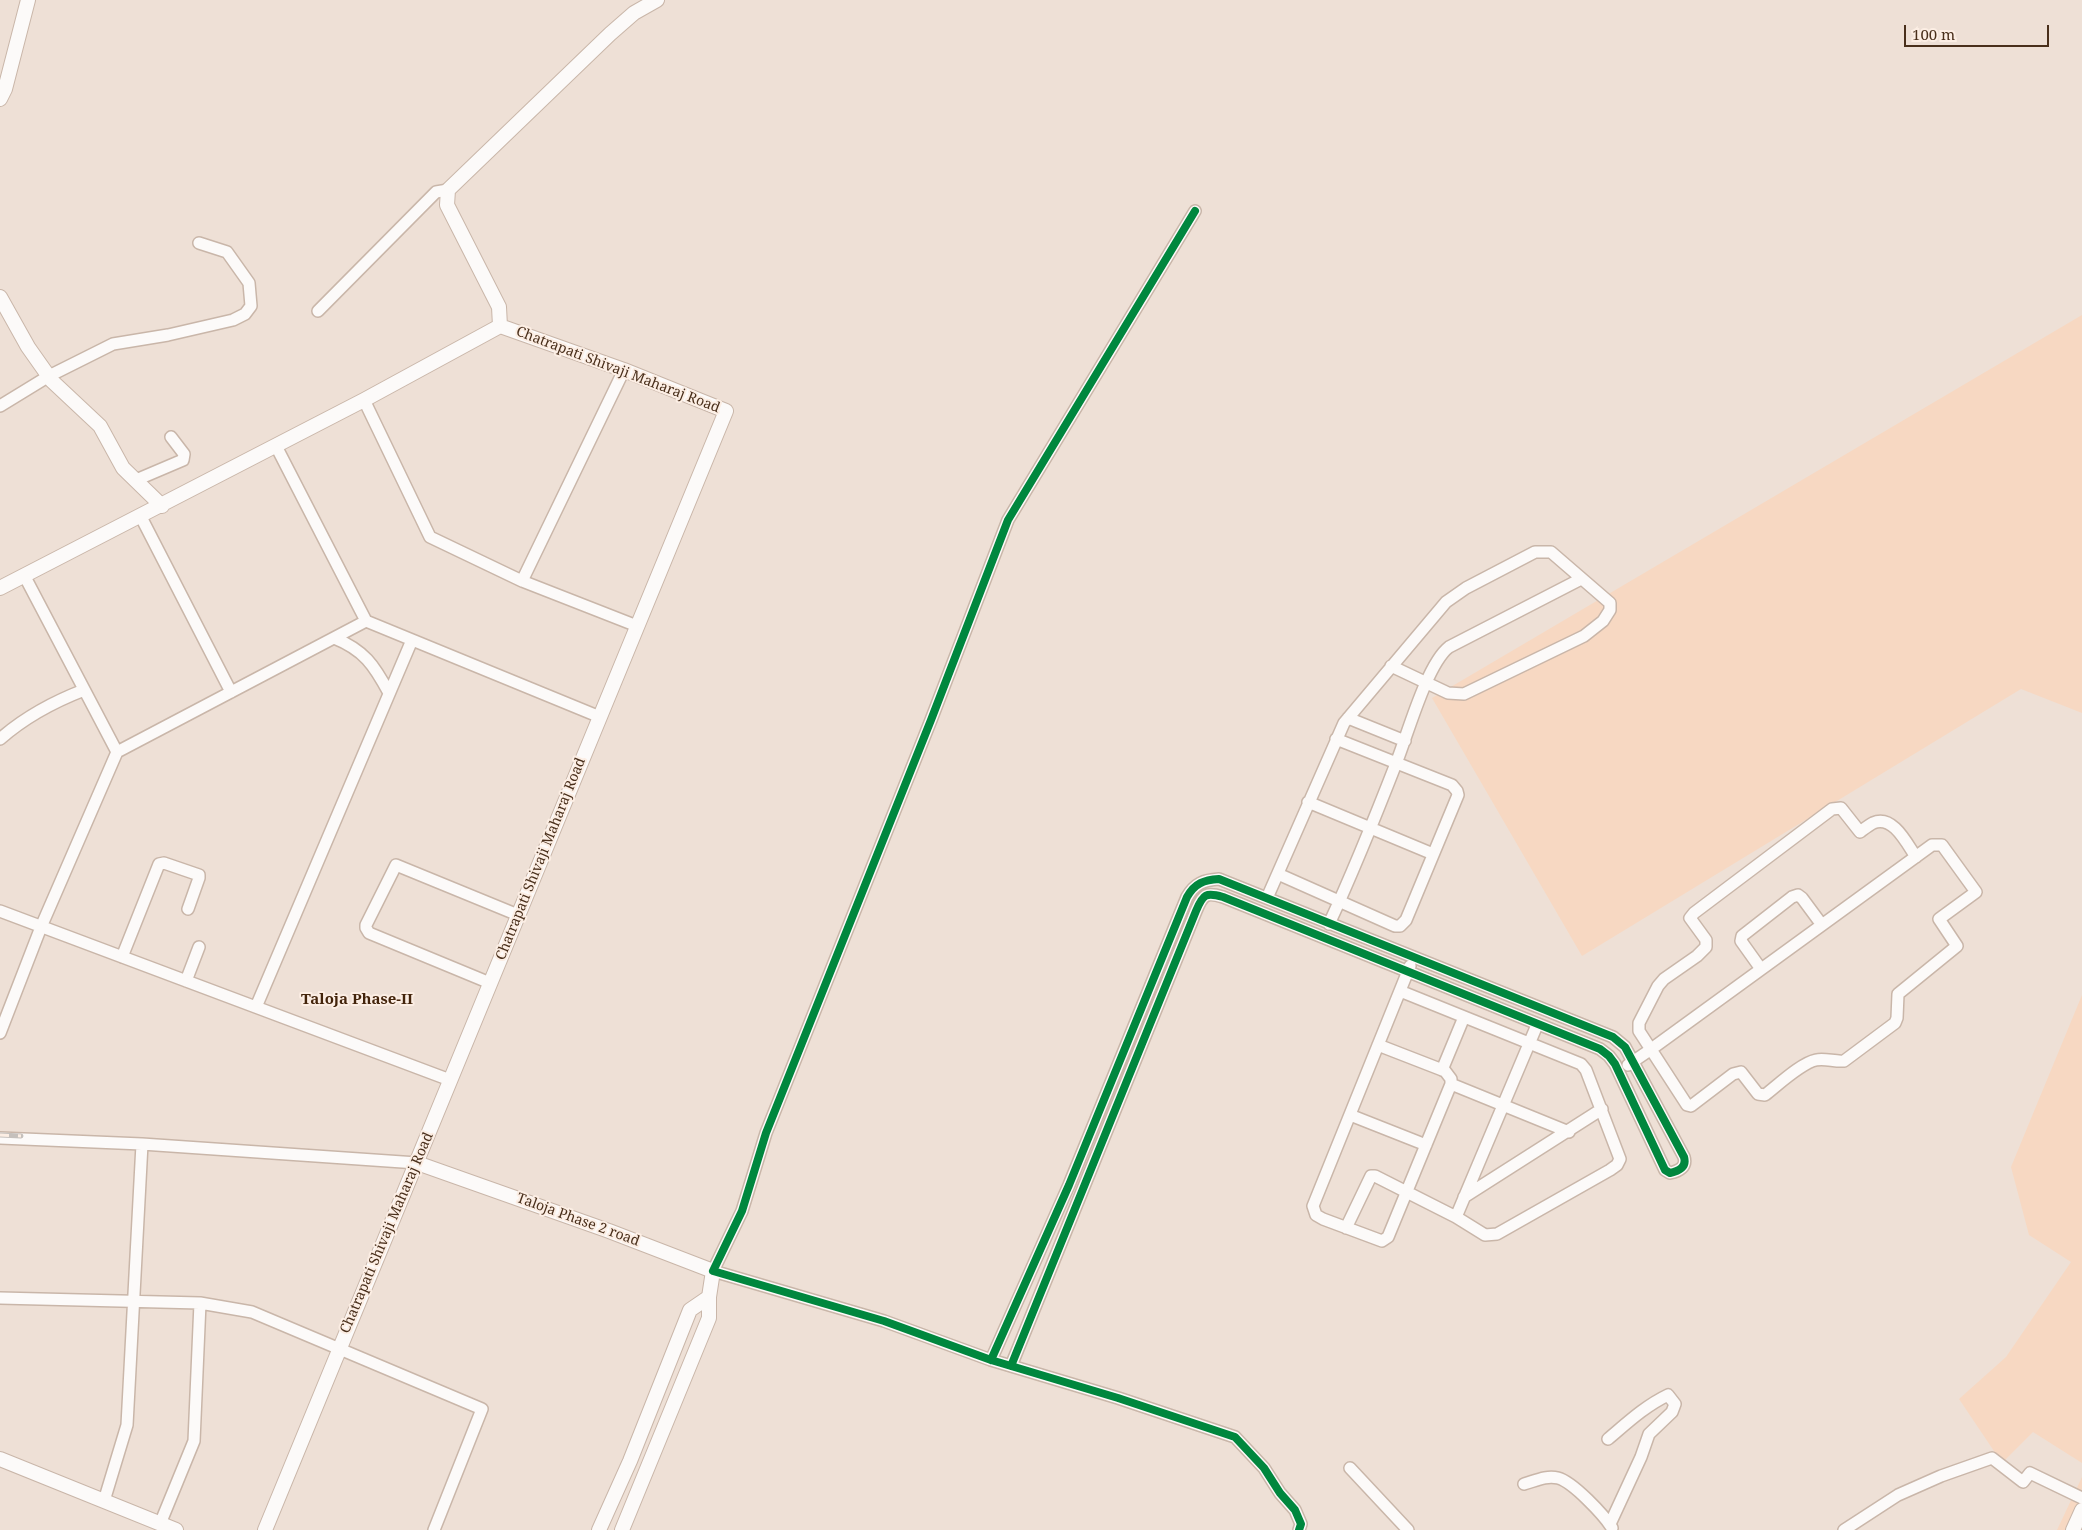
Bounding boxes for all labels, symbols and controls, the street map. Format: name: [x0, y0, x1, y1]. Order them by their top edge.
scale bar: [1907, 15, 2052, 47]
text: 100 m: [1912, 24, 1955, 44]
street label: Chatrapati Shivaji Maharaj Road: [514, 323, 722, 417]
street label: Chatrapati Shivaji Maharaj Road: [493, 755, 589, 963]
district label: Taloja Phase-II: [301, 991, 413, 1009]
street label: Chatrapati Shivaji Maharaj Road: [337, 1130, 437, 1336]
street label: Taloja Phase 2 road: [514, 1190, 642, 1250]

